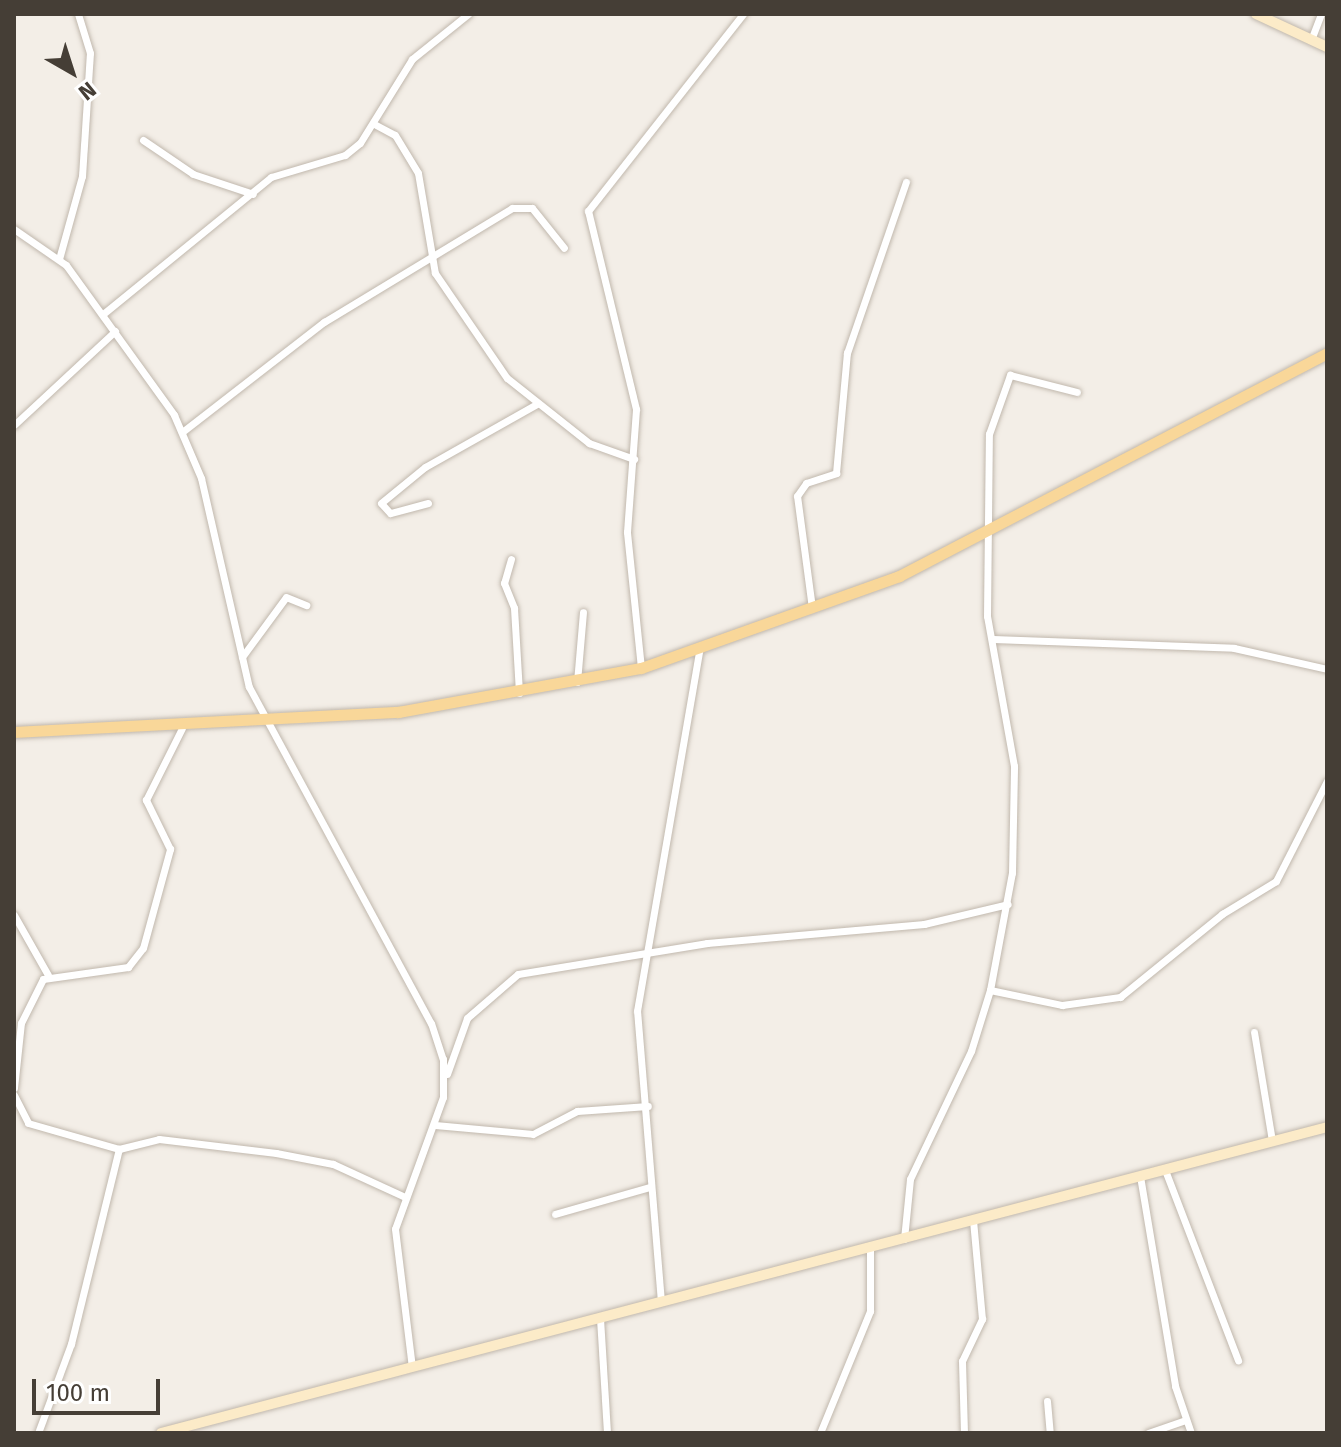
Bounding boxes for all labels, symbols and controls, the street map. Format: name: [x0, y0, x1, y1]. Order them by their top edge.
north arrow: [32, 32, 112, 112]
text: N: [73, 76, 102, 106]
scale bar: [36, 1363, 164, 1413]
text: 100 m: [46, 1379, 110, 1407]

